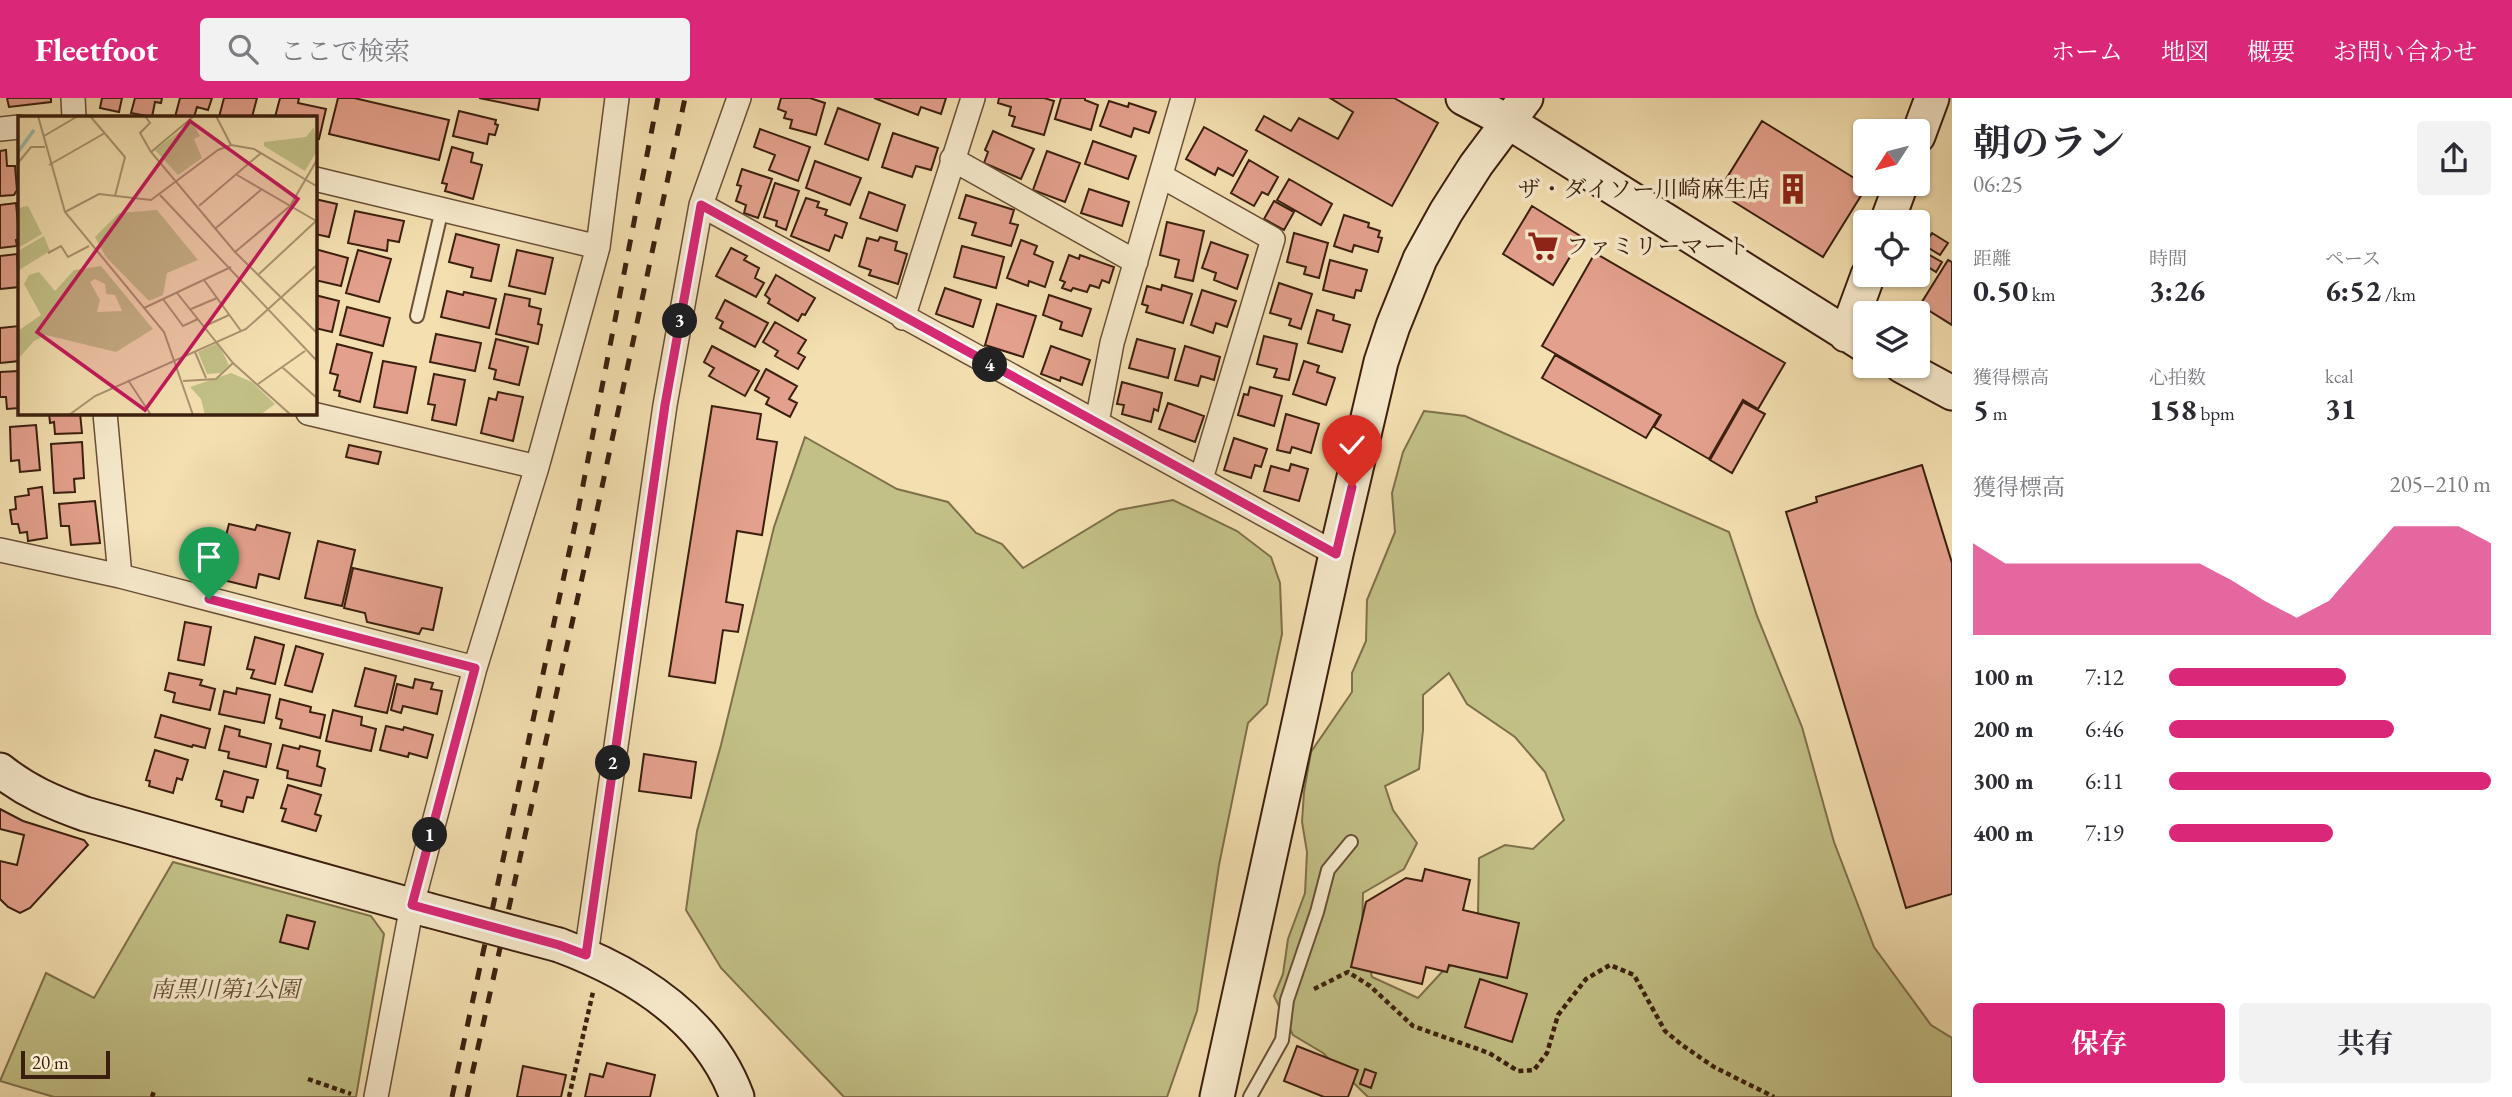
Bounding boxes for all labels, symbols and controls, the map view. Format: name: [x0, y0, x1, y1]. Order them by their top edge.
search box: [200, 18, 690, 81]
text: Fleetfoot: [35, 28, 158, 71]
icon: search: [224, 30, 262, 68]
text: ここで検索: [280, 34, 410, 68]
text: ホーム: [2051, 36, 2123, 67]
text: 地図: [2161, 36, 2209, 67]
text: 概要: [2247, 36, 2295, 67]
text: お問い合わせ: [2333, 36, 2477, 67]
inset map: [18, 116, 317, 415]
text: 朝のラン: [1973, 118, 2125, 167]
north arrow: [1853, 119, 1930, 196]
map controls: [1853, 119, 1930, 378]
button: share: [2417, 121, 2491, 195]
text: 06:25: [1973, 169, 2023, 199]
building icon: ザ・ダイソー川崎麻生店: [1776, 172, 1810, 206]
place label: ザ・ダイソー川崎麻生店: [1517, 174, 1770, 204]
button: locate: [1853, 210, 1930, 287]
supermarket icon: ファミリーマート: [1526, 229, 1560, 263]
place label: ファミリーマート: [1566, 231, 1750, 261]
text: 距離: [1973, 246, 2011, 271]
text: 時間: [2149, 246, 2187, 271]
text: ペース: [2325, 246, 2381, 271]
text: 0.50: [1973, 271, 2028, 310]
text: 3:26: [2149, 271, 2205, 310]
text: 6:52: [2325, 271, 2381, 310]
text: km: [2028, 282, 2056, 307]
text: /km: [2381, 282, 2416, 307]
button: layers: [1853, 301, 1930, 378]
pin: 3: [662, 304, 698, 339]
text: 3: [674, 308, 685, 333]
pin: 4: [972, 348, 1007, 382]
text: 4: [984, 352, 995, 377]
text: kcal: [2325, 364, 2354, 389]
text: 獲得標高: [1973, 365, 2049, 390]
text: 心拍数: [2149, 365, 2206, 390]
text: 31: [2325, 389, 2357, 428]
text: 5: [1973, 390, 1989, 429]
text: 158: [2149, 390, 2197, 429]
text: m: [1989, 401, 2007, 426]
text: bpm: [2197, 401, 2235, 426]
pin: [1322, 415, 1382, 487]
icon: check: [1333, 426, 1371, 464]
text: 205–210 m: [2390, 469, 2491, 499]
text: 獲得標高: [1973, 472, 2065, 502]
pin: [179, 527, 239, 599]
icon: arrive: [190, 538, 228, 576]
text: 100 m: [1973, 662, 2034, 692]
text: 7:12: [2085, 662, 2124, 692]
text: 200 m: [1973, 714, 2034, 744]
text: 6:46: [2085, 714, 2124, 744]
pin: 2: [596, 746, 630, 780]
text: 2: [607, 750, 618, 775]
text: 300 m: [1973, 766, 2034, 796]
text: 6:11: [2085, 766, 2124, 796]
pin: 1: [412, 818, 448, 852]
text: 400 m: [1973, 818, 2034, 848]
text: 7:19: [2085, 818, 2124, 848]
text: 1: [424, 822, 435, 847]
park label: 南黒川第1公園: [150, 974, 304, 1004]
button: 保存: [1973, 1003, 2225, 1083]
button: 共有: [2239, 1003, 2491, 1083]
scale bar: [21, 1048, 110, 1080]
text: 20 m: [32, 1050, 69, 1075]

